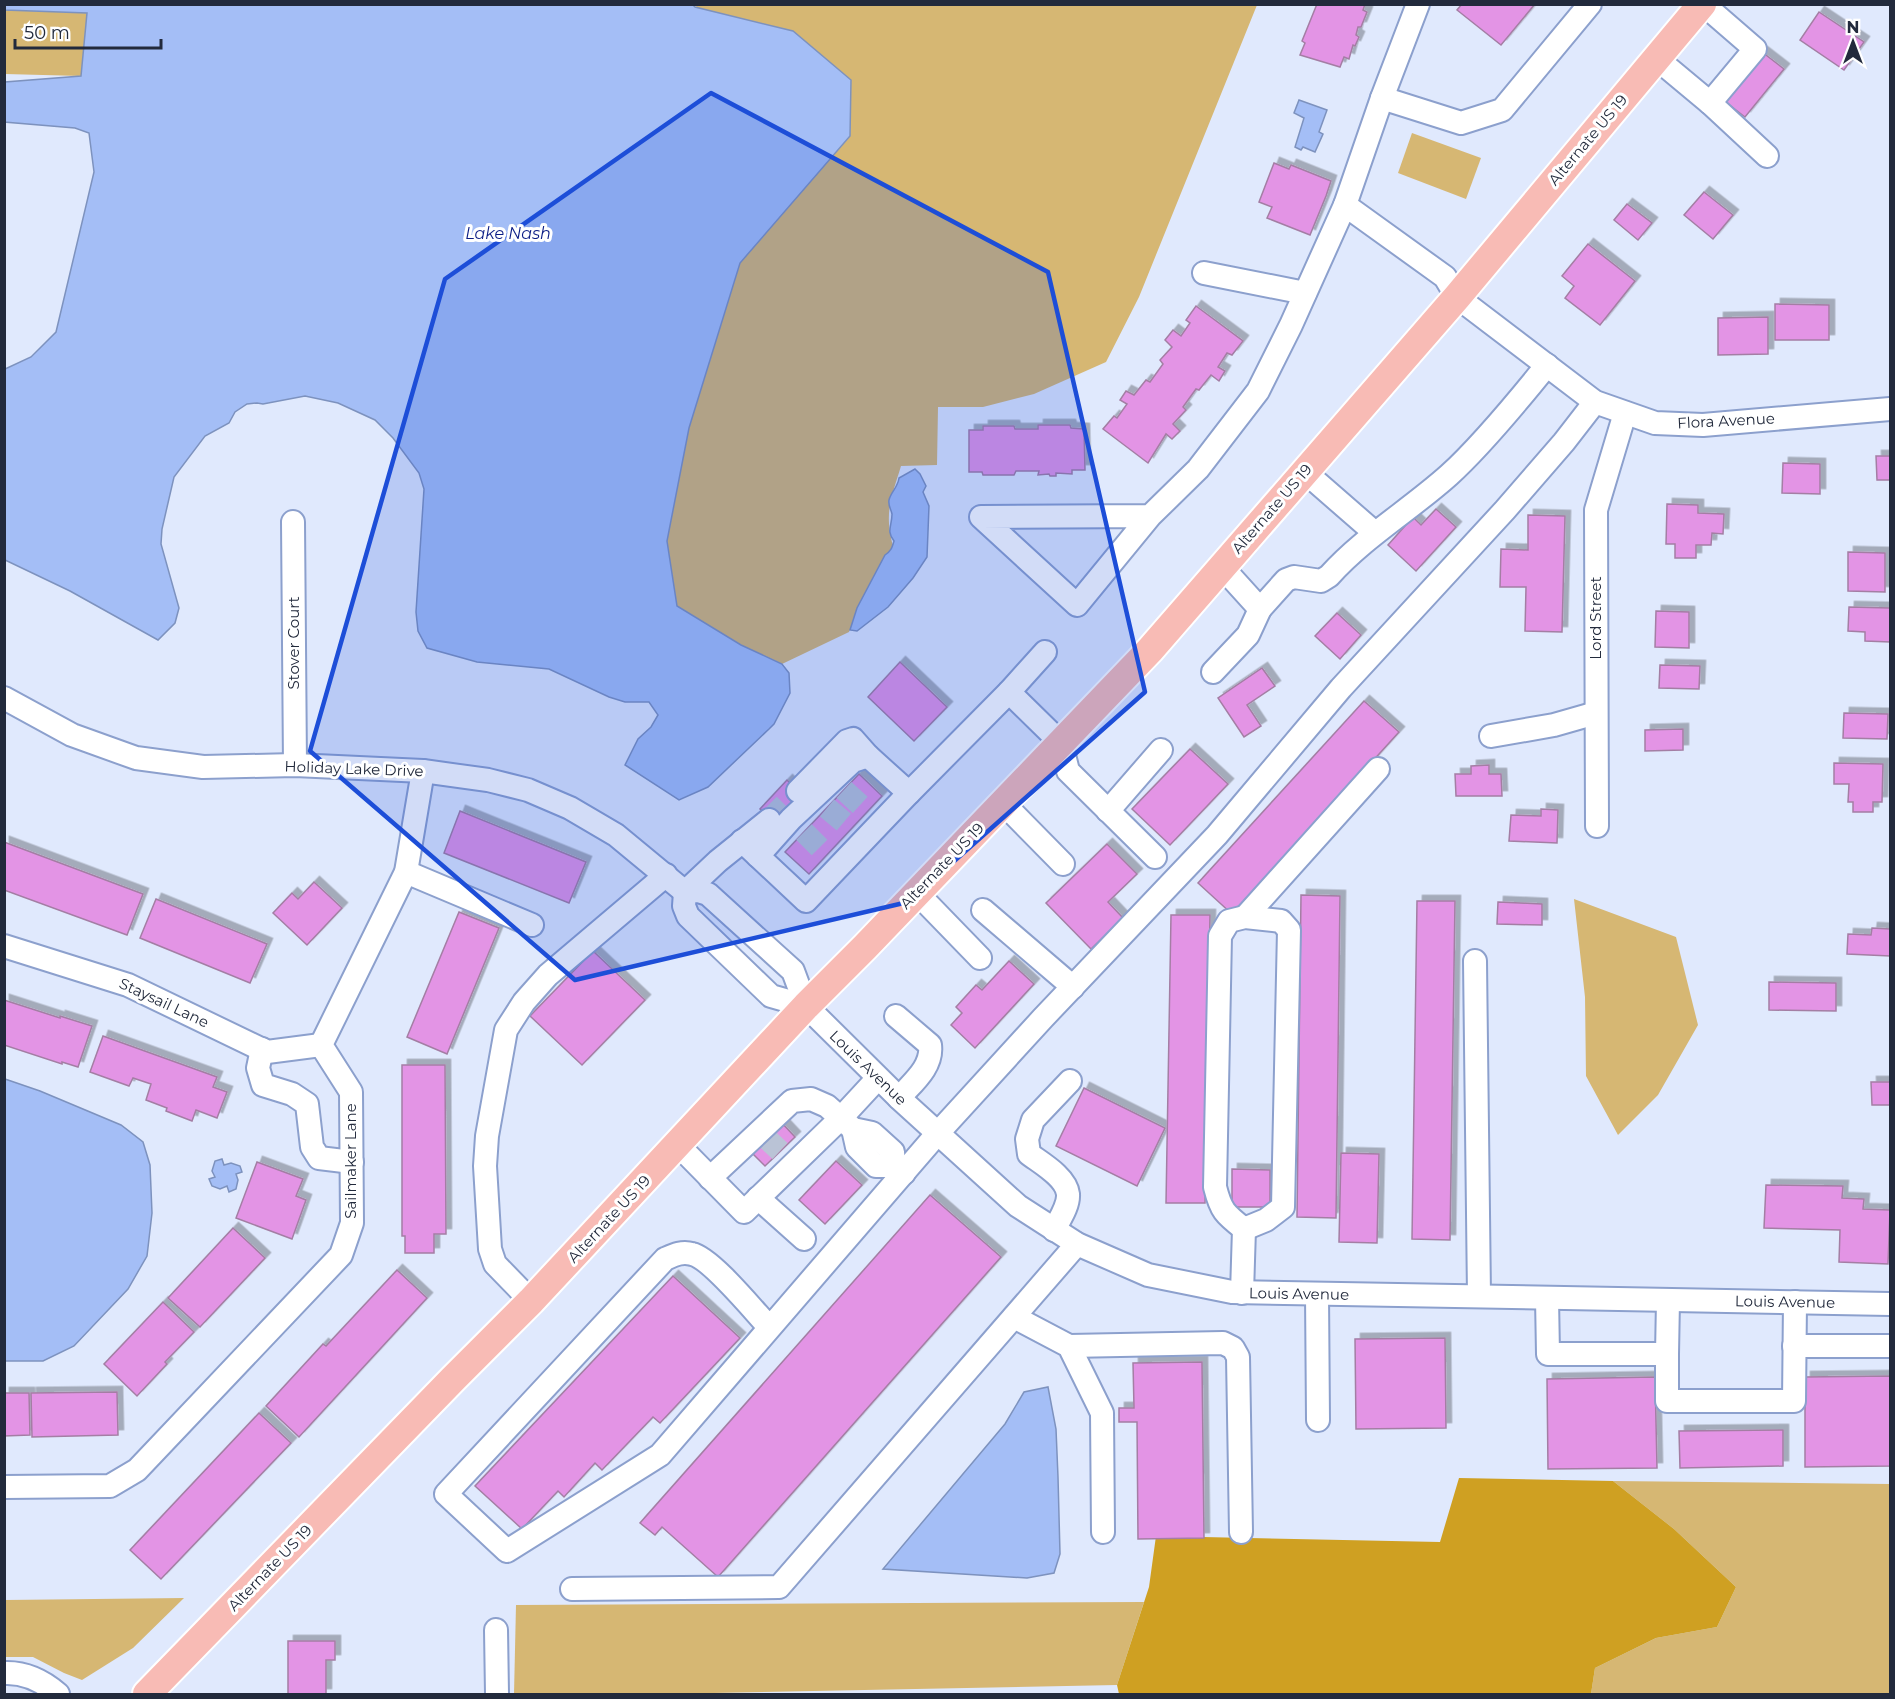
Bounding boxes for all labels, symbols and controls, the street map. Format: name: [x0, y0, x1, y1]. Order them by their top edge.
scale bar: [15, 12, 160, 50]
north arrow: [1823, 12, 1883, 72]
text: N: [1847, 18, 1859, 37]
text: 50 m: [24, 22, 70, 44]
street label: Alternate US 19: [1544, 90, 1631, 189]
water label: Lake Nash: [465, 224, 551, 243]
street label: Flora Avenue: [1677, 408, 1775, 433]
street label: Alternate US 19: [1227, 460, 1316, 557]
street label: Lord Street: [1586, 576, 1605, 660]
street label: Stover Court: [284, 596, 303, 690]
street label: Holiday Lake Drive: [284, 757, 424, 780]
street label: Alternate US 19: [896, 818, 988, 913]
street label: Staysail Lane: [116, 974, 212, 1032]
street label: Louis Avenue: [826, 1026, 911, 1109]
street label: Sailmaker Lane: [341, 1103, 360, 1219]
street label: Alternate US 19: [563, 1171, 654, 1266]
street label: Louis Avenue: [1249, 1283, 1349, 1304]
street label: Louis Avenue: [1735, 1291, 1835, 1312]
street label: Alternate US 19: [224, 1520, 316, 1615]

